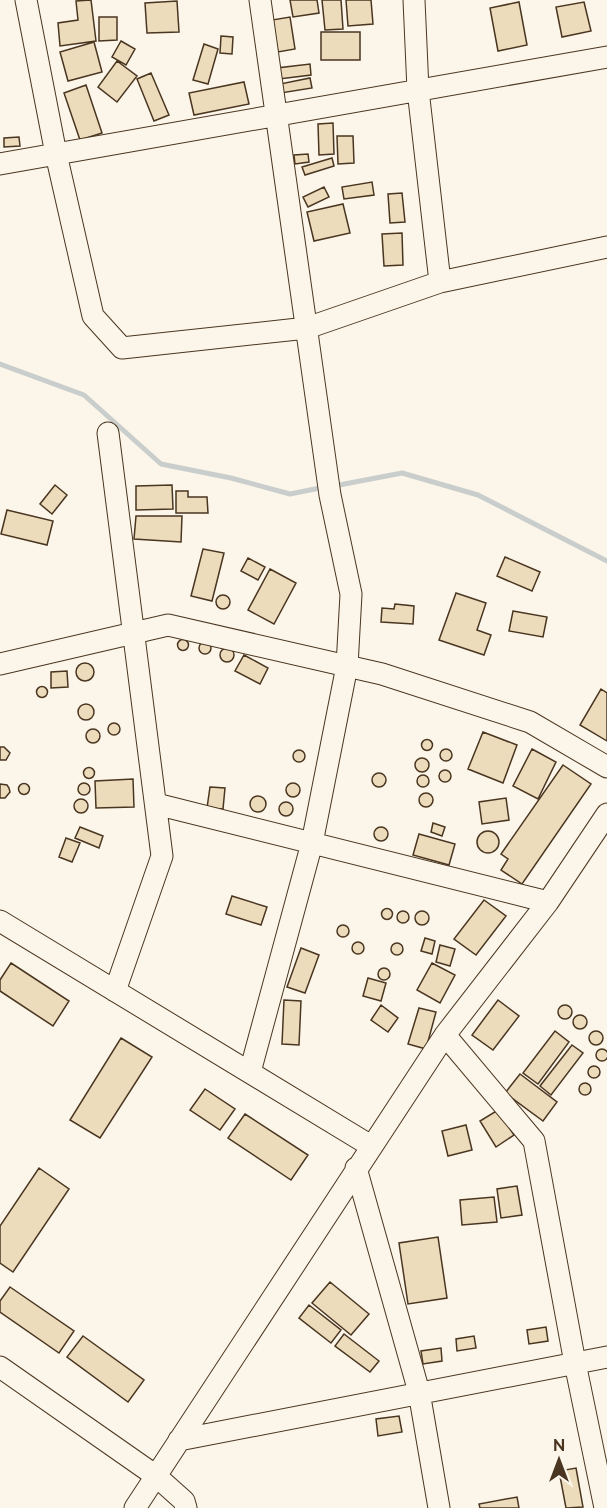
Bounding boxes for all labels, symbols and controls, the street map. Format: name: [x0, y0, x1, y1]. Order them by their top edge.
north arrow: [529, 1430, 589, 1490]
text: N: [553, 1436, 565, 1455]

